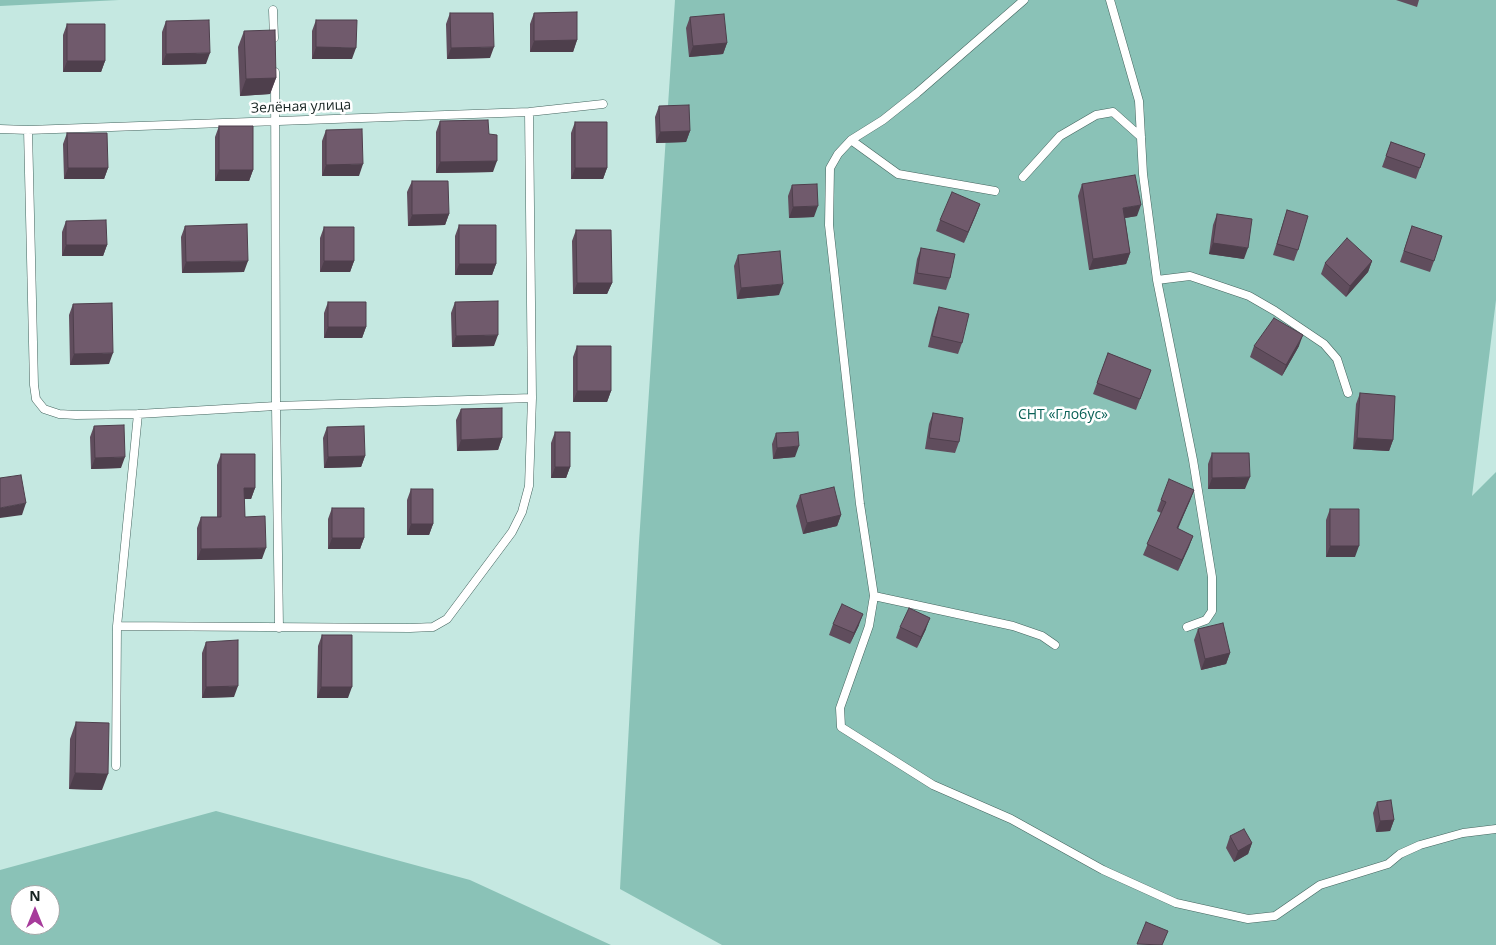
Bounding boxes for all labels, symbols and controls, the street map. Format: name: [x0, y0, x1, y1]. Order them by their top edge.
street label: Зелёная улица: [251, 97, 351, 117]
park label: СНТ «Глобус»: [1018, 407, 1108, 423]
north arrow: [10, 885, 60, 935]
text: N: [29, 886, 41, 905]

